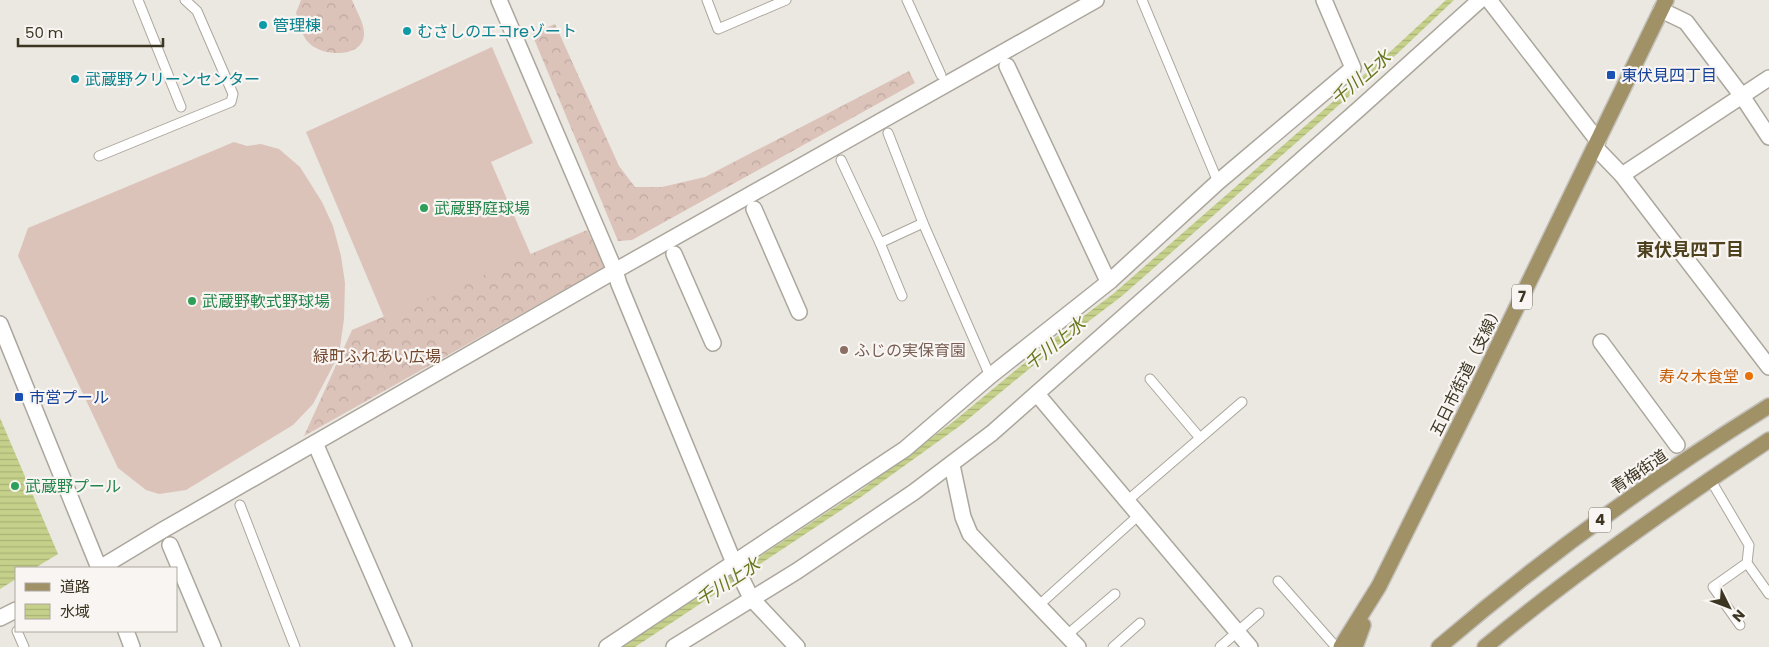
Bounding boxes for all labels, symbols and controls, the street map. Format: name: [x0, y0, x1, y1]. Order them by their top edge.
place label: 管理棟: [273, 14, 321, 37]
scale bar: [18, 15, 162, 47]
marker: 管理棟: [257, 19, 269, 31]
place label: むさしのエコreゾート: [417, 20, 577, 43]
text: 50 m: [25, 22, 63, 43]
marker: むさしのエコreゾート: [401, 25, 413, 37]
water label: 千川上水: [1325, 43, 1398, 111]
place label: 東伏見四丁目: [1621, 64, 1717, 87]
place label: 武蔵野クリーンセンター: [85, 68, 260, 91]
marker: 東伏見四丁目: [1605, 69, 1617, 81]
marker: 武蔵野クリーンセンター: [69, 73, 81, 85]
place label: 武蔵野庭球場: [434, 197, 530, 220]
marker: 武蔵野庭球場: [418, 202, 430, 214]
district label: 東伏見四丁目: [1636, 237, 1744, 262]
road number: 7: [1512, 284, 1532, 310]
place label: 武蔵野軟式野球場: [202, 290, 330, 313]
marker: 武蔵野軟式野球場: [186, 295, 198, 307]
street label: 五日市街道（支線）: [1425, 300, 1508, 440]
water label: 千川上水: [1019, 310, 1092, 376]
place label: ふじの実保育園: [854, 339, 966, 362]
marker: ふじの実保育園: [838, 344, 850, 356]
park label: 緑町ふれあい広場: [313, 345, 441, 368]
place label: 寿々木食堂: [1659, 365, 1739, 388]
marker: 寿々木食堂: [1743, 370, 1755, 382]
place label: 市営プール: [29, 386, 109, 409]
marker: 市営プール: [13, 391, 25, 403]
street label: 青梅街道: [1606, 444, 1672, 499]
place label: 武蔵野プール: [25, 475, 121, 498]
marker: 武蔵野プール: [9, 480, 21, 492]
road number: 4: [1589, 508, 1611, 532]
water label: 千川上水: [691, 550, 766, 612]
legend: [15, 567, 178, 632]
text: 道路: [60, 576, 90, 597]
north arrow: [1704, 582, 1754, 632]
text: 水域: [60, 601, 90, 622]
text: N: [1728, 605, 1750, 626]

